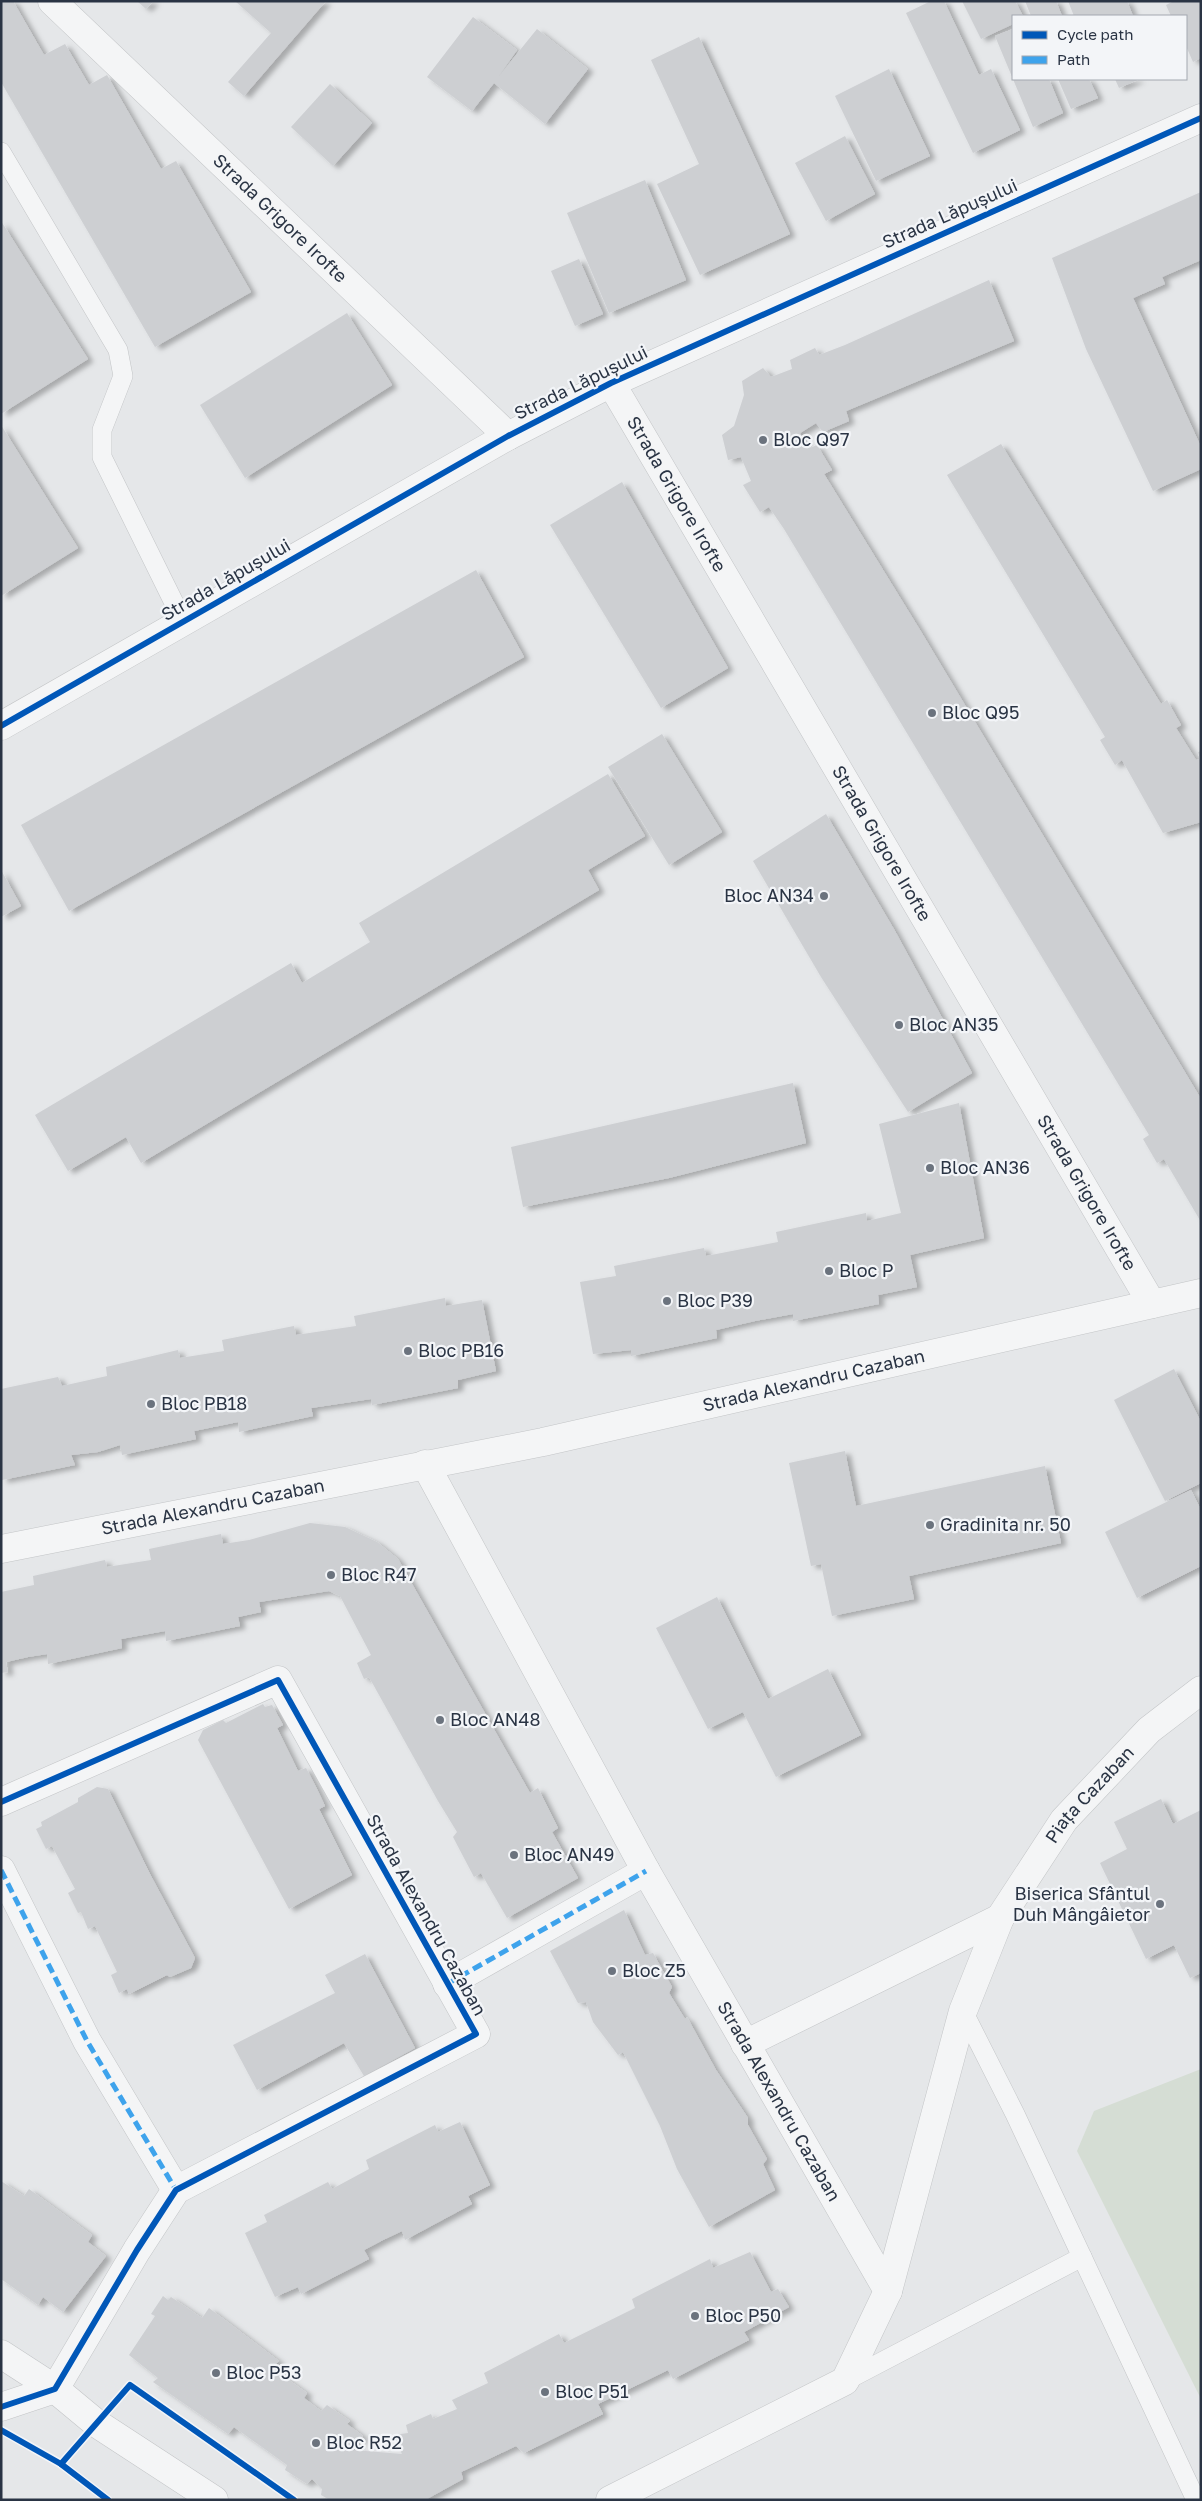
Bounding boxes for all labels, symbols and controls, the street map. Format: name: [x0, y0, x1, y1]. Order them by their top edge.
legend: [1012, 15, 1187, 80]
text: Cycle path: [1057, 25, 1133, 43]
text: Path: [1057, 50, 1090, 68]
street label: Strada Grigore Irofte: [209, 149, 352, 287]
street label: Strada Lăpușului: [879, 173, 1021, 253]
street label: Strada Lăpușului: [510, 340, 651, 424]
street label: Strada Grigore Irofte: [623, 412, 731, 576]
place label: Bloc Q97: [773, 428, 850, 450]
marker: Bloc Q97: [757, 434, 769, 446]
street label: Strada Lăpușului: [157, 533, 294, 625]
place label: Bloc Q95: [942, 701, 1019, 723]
marker: Bloc Q95: [926, 707, 938, 719]
street label: Strada Grigore Irofte: [828, 761, 937, 925]
place label: Bloc AN34: [724, 884, 814, 906]
marker: Bloc AN34: [818, 890, 830, 902]
place label: Bloc AN35: [909, 1013, 998, 1035]
marker: Bloc AN35: [893, 1019, 905, 1031]
street label: Strada Grigore Irofte: [1033, 1110, 1142, 1274]
place label: Bloc AN36: [940, 1156, 1030, 1178]
marker: Bloc AN36: [924, 1162, 936, 1174]
place label: Bloc P: [839, 1259, 894, 1281]
marker: Bloc P: [823, 1265, 835, 1277]
place label: Bloc P39: [677, 1289, 753, 1311]
marker: Bloc P39: [661, 1295, 673, 1307]
place label: Bloc PB16: [418, 1339, 504, 1361]
street label: Strada Alexandru Cazaban: [700, 1344, 927, 1416]
marker: Bloc PB16: [402, 1345, 414, 1357]
place label: Bloc PB18: [161, 1392, 247, 1414]
marker: Bloc PB18: [145, 1398, 157, 1410]
street label: Strada Alexandru Cazaban: [99, 1473, 326, 1539]
place label: Gradinita nr. 50: [940, 1513, 1071, 1535]
marker: Gradinita nr. 50: [924, 1519, 936, 1531]
place label: Bloc R47: [341, 1563, 417, 1585]
marker: Bloc R47: [325, 1569, 337, 1581]
place label: Bloc AN48: [450, 1708, 540, 1730]
marker: Bloc AN48: [434, 1714, 446, 1726]
street label: Piața Cazaban: [1040, 1741, 1138, 1847]
street label: Strada Alexandru Cazaban: [362, 1810, 492, 2019]
place label: Bloc AN49: [524, 1843, 614, 1865]
marker: Bloc AN49: [508, 1849, 520, 1861]
place label: Biserica Sfântul Duh Mângâietor: [1013, 1882, 1150, 1925]
marker: Biserica Sfântul Duh Mângâietor: [1154, 1898, 1166, 1910]
place label: Bloc Z5: [622, 1959, 686, 1981]
marker: Bloc Z5: [606, 1965, 618, 1977]
street label: Strada Alexandru Cazaban: [713, 1997, 846, 2205]
place label: Bloc P50: [705, 2304, 781, 2326]
marker: Bloc P50: [689, 2310, 701, 2322]
place label: Bloc P53: [226, 2361, 302, 2383]
marker: Bloc P53: [210, 2367, 222, 2379]
place label: Bloc P51: [555, 2380, 629, 2402]
marker: Bloc P51: [539, 2386, 551, 2398]
place label: Bloc R52: [326, 2431, 402, 2453]
marker: Bloc R52: [310, 2437, 322, 2449]

